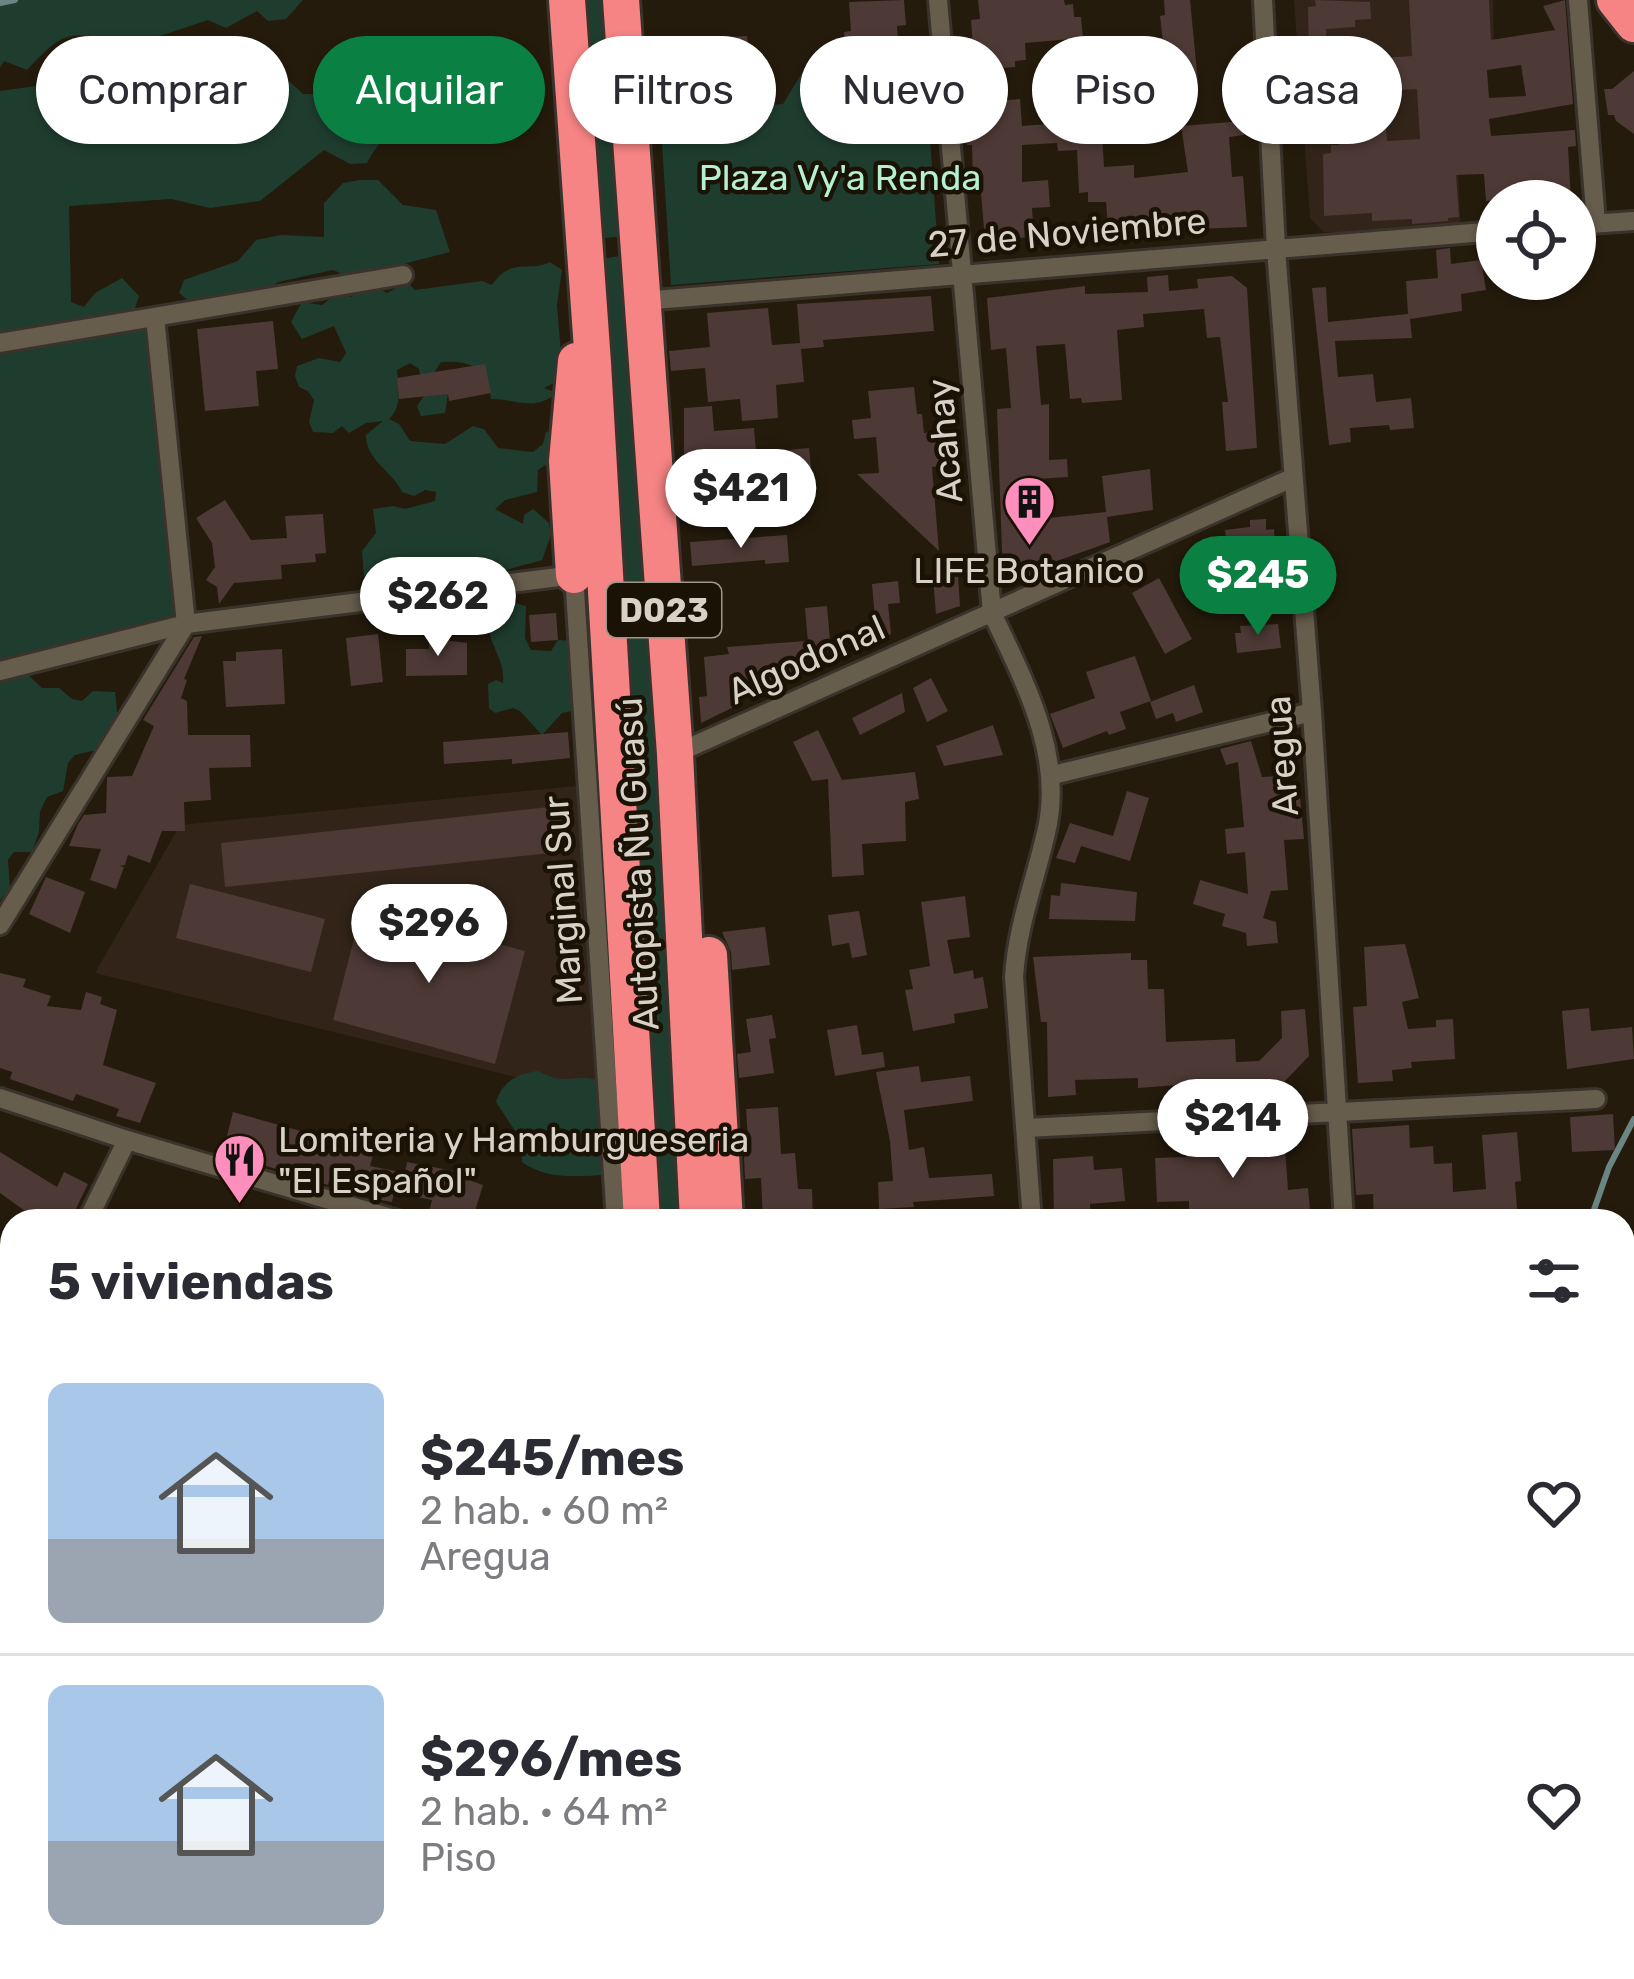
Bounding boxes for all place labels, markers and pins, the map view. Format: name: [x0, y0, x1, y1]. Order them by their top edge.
pin: $421: [670, 449, 812, 551]
building icon: LIFE Botanico: [1001, 474, 1057, 548]
pin: $245: [1187, 536, 1329, 638]
place label: LIFE Botanico: [913, 549, 1145, 592]
pin: $262: [367, 557, 509, 659]
pin: $296: [358, 884, 500, 986]
pin: $214: [1162, 1079, 1304, 1181]
place label: Lomiteria y Hamburgueseria "El Español": [278, 1118, 749, 1202]
restaurant icon: Lomiteria y Hamburgueseria "El Español": [211, 1132, 267, 1206]

